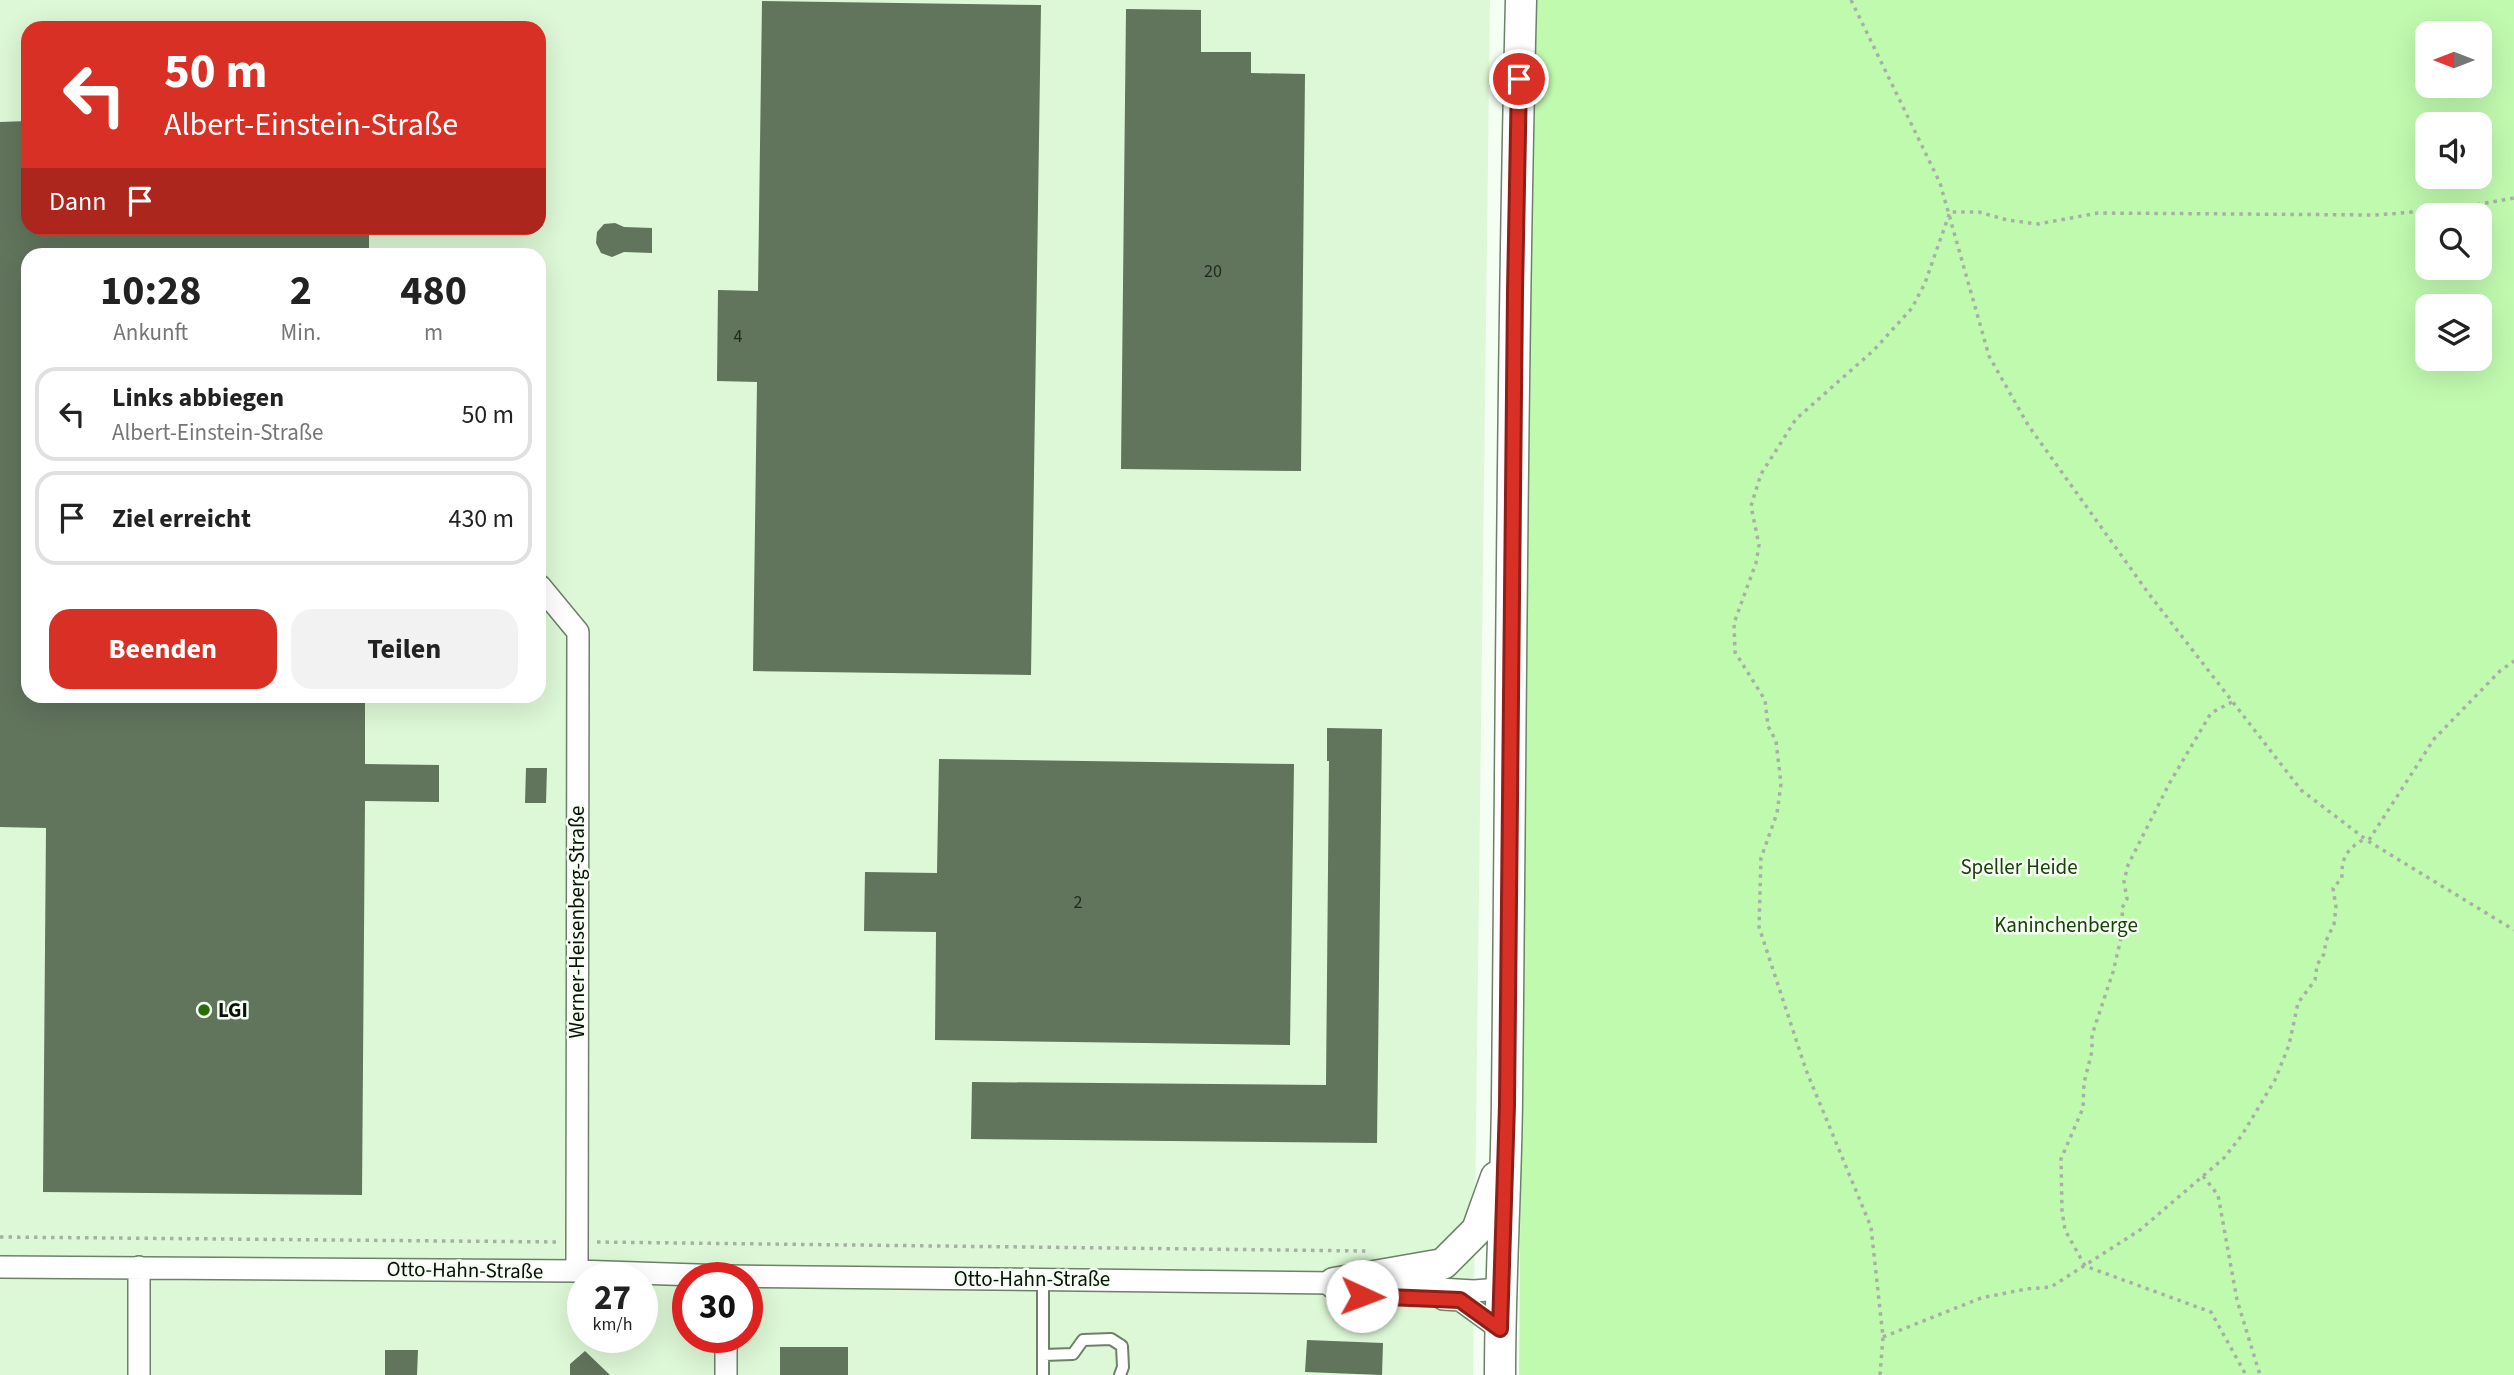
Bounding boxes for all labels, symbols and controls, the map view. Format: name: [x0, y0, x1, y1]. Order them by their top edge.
north arrow: [2415, 21, 2492, 98]
map controls: [2415, 21, 2492, 371]
text: 50 m: [164, 37, 268, 107]
icon: left: [49, 49, 140, 140]
pin: [1489, 49, 1549, 109]
icon: arrive: [1500, 60, 1538, 98]
text: Albert-Einstein-Straße: [164, 102, 458, 148]
button: sound: [2415, 112, 2492, 189]
icon: arrive: [121, 182, 159, 220]
text: Dann: [49, 183, 107, 220]
button: search: [2415, 203, 2492, 280]
house number: 20: [1204, 259, 1222, 284]
text: 10:28: [100, 261, 201, 321]
text: 2: [290, 261, 312, 321]
text: 480: [400, 261, 467, 321]
button: layers: [2415, 294, 2492, 371]
text: Ankunft: [113, 316, 188, 349]
text: Min.: [281, 316, 321, 349]
text: m: [424, 316, 443, 349]
house number: 4: [734, 324, 743, 349]
text: Links abbiegen: [112, 379, 284, 416]
icon: left: [53, 395, 91, 433]
text: 50 m: [461, 396, 514, 433]
text: Albert-Einstein-Straße: [112, 416, 323, 449]
icon: arrive: [53, 499, 91, 537]
text: Ziel erreicht: [112, 500, 251, 537]
text: 430 m: [448, 500, 514, 537]
button: Beenden: [49, 609, 277, 689]
button: Teilen: [291, 609, 518, 689]
street label: Werner-Heisenberg-Straße: [562, 806, 592, 1038]
park label: Speller Heide: [1960, 852, 2078, 882]
house number: 2: [1074, 890, 1083, 915]
park label: Kaninchenberge: [1994, 910, 2138, 940]
place label: LGI: [218, 995, 248, 1025]
marker: LGI: [196, 1002, 212, 1018]
street label: Otto-Hahn-Straße: [386, 1254, 544, 1286]
position arrow: [1325, 1259, 1399, 1333]
speed limit sign: 30: [672, 1262, 763, 1353]
street label: Otto-Hahn-Straße: [954, 1264, 1110, 1294]
text: 27: [594, 1273, 631, 1323]
text: km/h: [593, 1312, 632, 1337]

